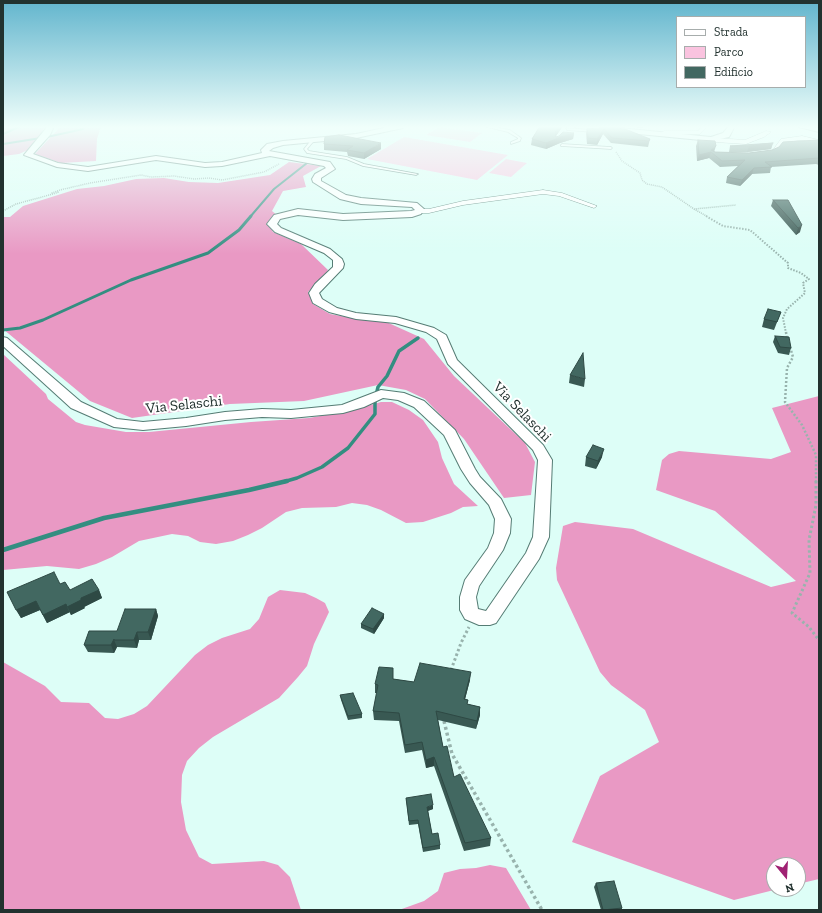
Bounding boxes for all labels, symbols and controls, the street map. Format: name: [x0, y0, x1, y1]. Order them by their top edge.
legend: [676, 16, 806, 88]
text: Strada: [714, 25, 748, 39]
text: Parco: [714, 45, 743, 59]
text: Edificio: [714, 65, 753, 79]
street label: Via Selaschi: [489, 378, 555, 446]
street label: Via Selaschi: [145, 392, 223, 418]
north arrow: [766, 857, 806, 897]
text: N: [784, 880, 796, 895]

